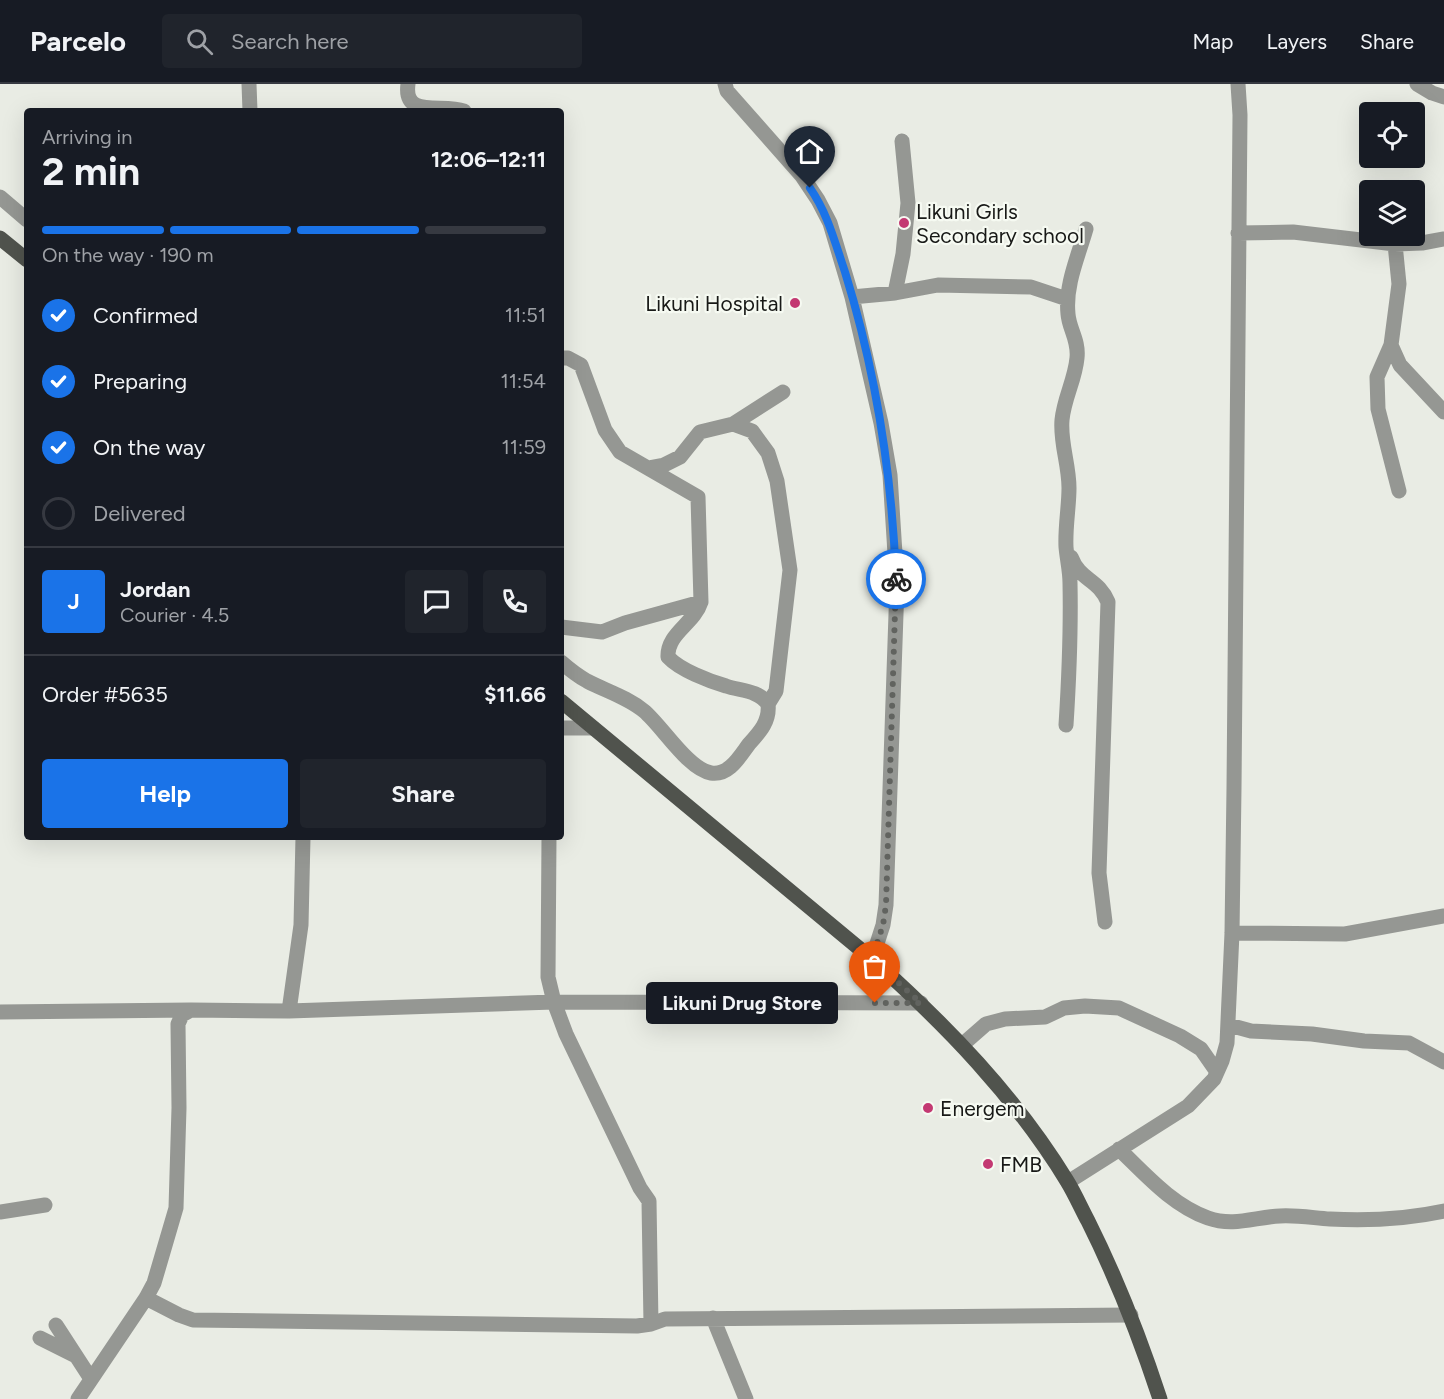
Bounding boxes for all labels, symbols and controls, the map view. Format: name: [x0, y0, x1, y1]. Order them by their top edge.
search box: [162, 14, 582, 68]
text: Parcelo: [30, 24, 126, 58]
icon: search: [183, 25, 216, 58]
text: Search here: [231, 28, 349, 55]
text: Map: [1193, 29, 1233, 54]
text: Layers: [1266, 29, 1327, 54]
text: Share: [1360, 29, 1414, 54]
map controls: [1359, 102, 1425, 246]
button: locate: [1359, 102, 1425, 168]
text: Arriving in: [42, 125, 132, 149]
pin: [784, 126, 835, 188]
icon: home: [793, 135, 826, 168]
text: 12:06–12:11: [431, 146, 546, 173]
text: 2 min: [42, 148, 140, 195]
button: layers: [1359, 180, 1425, 246]
place label: Likuni Girls Secondary school: [916, 199, 1084, 248]
marker: Likuni Girls Secondary school: [897, 216, 911, 230]
text: On the way · 190 m: [42, 243, 214, 267]
place label: Likuni Hospital: [645, 291, 783, 316]
marker: Likuni Hospital: [788, 296, 802, 310]
icon: check: [42, 299, 75, 332]
text: Confirmed: [93, 302, 198, 329]
text: 11:51: [505, 303, 546, 327]
icon: check: [42, 365, 75, 398]
text: Preparing: [93, 368, 187, 395]
text: 11:54: [501, 369, 546, 393]
icon: check: [42, 431, 75, 464]
text: On the way: [93, 434, 205, 461]
text: 11:59: [502, 435, 546, 459]
text: Delivered: [93, 500, 186, 527]
courier: [866, 549, 926, 609]
icon: bike: [880, 563, 913, 596]
button: chat: [405, 570, 468, 633]
button: phone: [483, 570, 546, 633]
text: Jordan: [120, 576, 191, 603]
text: J: [67, 588, 80, 615]
text: Courier · 4.5: [120, 603, 229, 627]
text: Order #5635: [42, 681, 168, 708]
text: $11.66: [484, 681, 546, 708]
button: Help: [42, 759, 288, 828]
button: Share: [300, 759, 546, 828]
pin: [849, 941, 900, 1003]
icon: bag: [858, 950, 891, 983]
callout: Likuni Drug Store: [647, 982, 839, 1024]
text: Likuni Drug Store: [662, 991, 822, 1015]
place label: Energem: [940, 1096, 1024, 1121]
marker: Energem: [921, 1101, 935, 1115]
place label: FMB: [1000, 1152, 1042, 1177]
marker: FMB: [981, 1157, 995, 1171]

